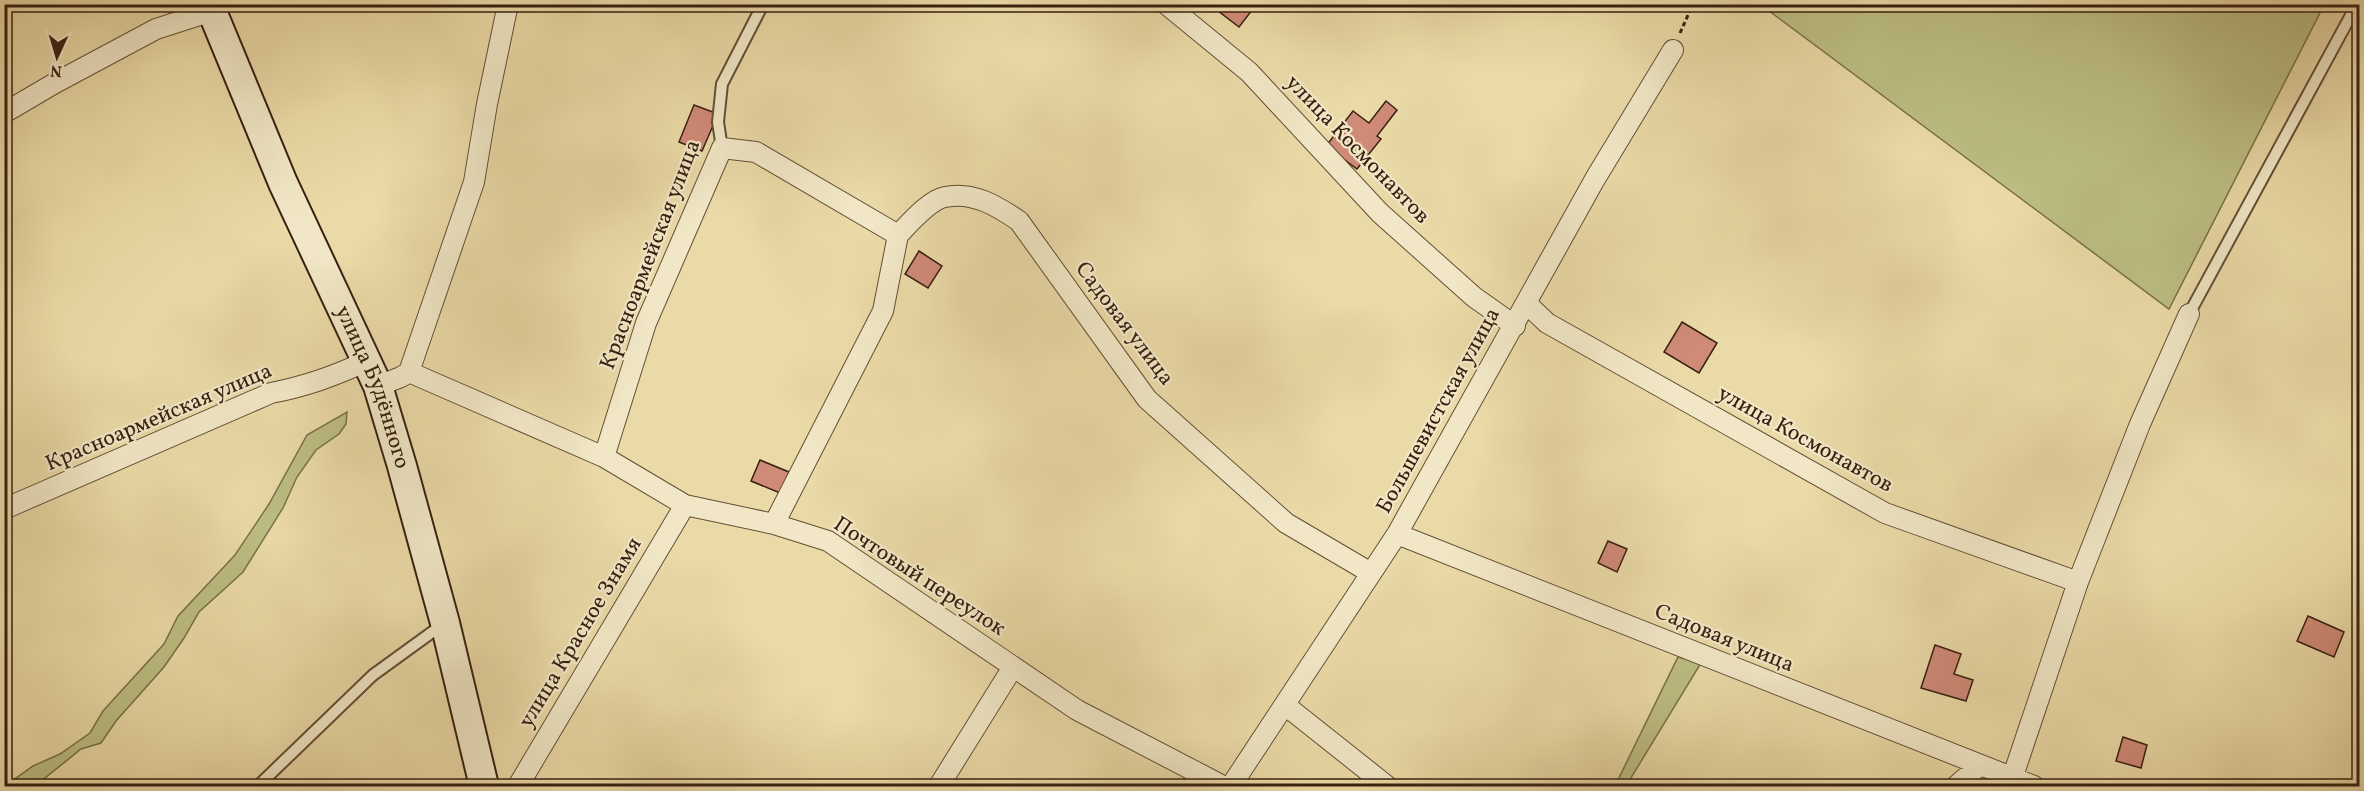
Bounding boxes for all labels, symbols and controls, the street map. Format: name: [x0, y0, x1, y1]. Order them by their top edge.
north arrow: [27, 27, 87, 87]
text: N: [49, 59, 63, 81]
street label: улица Космонавтов: [1278, 69, 1436, 231]
street label: Красноармейская улица: [593, 136, 709, 374]
street label: Садовая улица: [1067, 256, 1181, 392]
street label: улица Будённого: [327, 300, 417, 473]
street label: Большевистская улица: [1369, 302, 1509, 520]
street label: Красноармейская улица: [41, 356, 277, 480]
street label: улица Космонавтов: [1711, 379, 1899, 501]
street label: Почтовый переулок: [827, 510, 1011, 645]
street label: улица Красное Знамя: [512, 532, 650, 734]
street label: Садовая улица: [1650, 597, 1798, 681]

